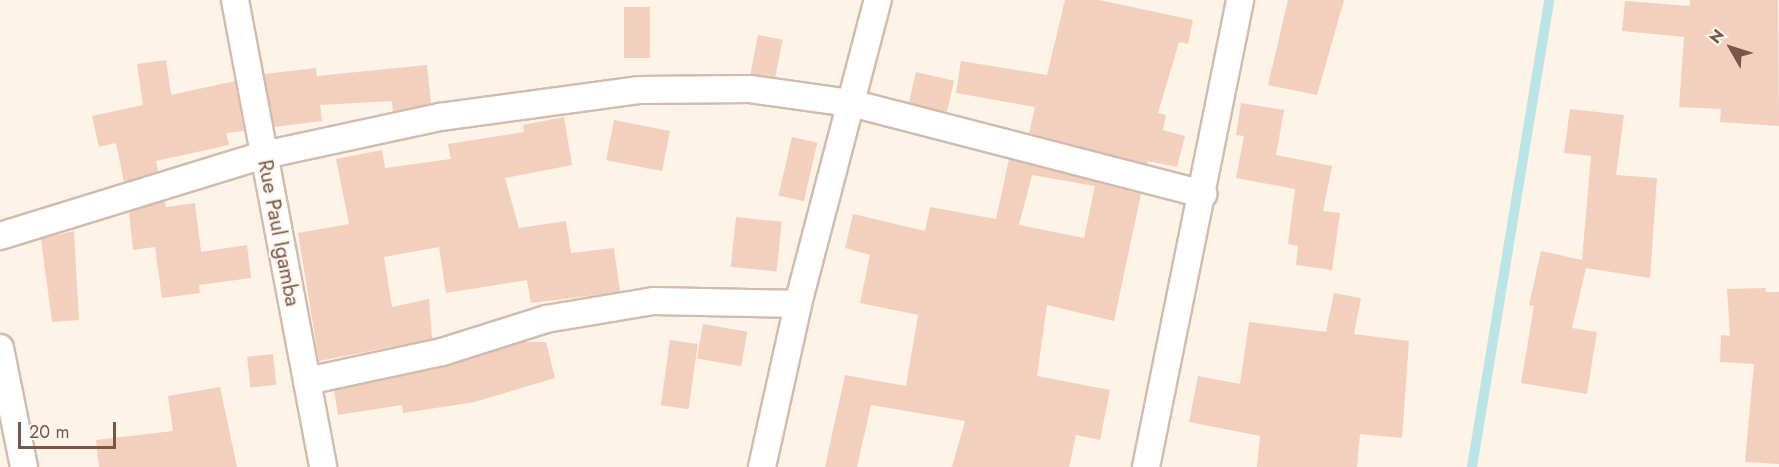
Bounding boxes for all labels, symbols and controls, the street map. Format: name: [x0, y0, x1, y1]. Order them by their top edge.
north arrow: [1701, 18, 1761, 78]
text: N: [1704, 24, 1730, 49]
street label: Rue Paul Igamba: [252, 158, 306, 308]
scale bar: [21, 410, 118, 448]
text: 20 m: [29, 419, 69, 445]

